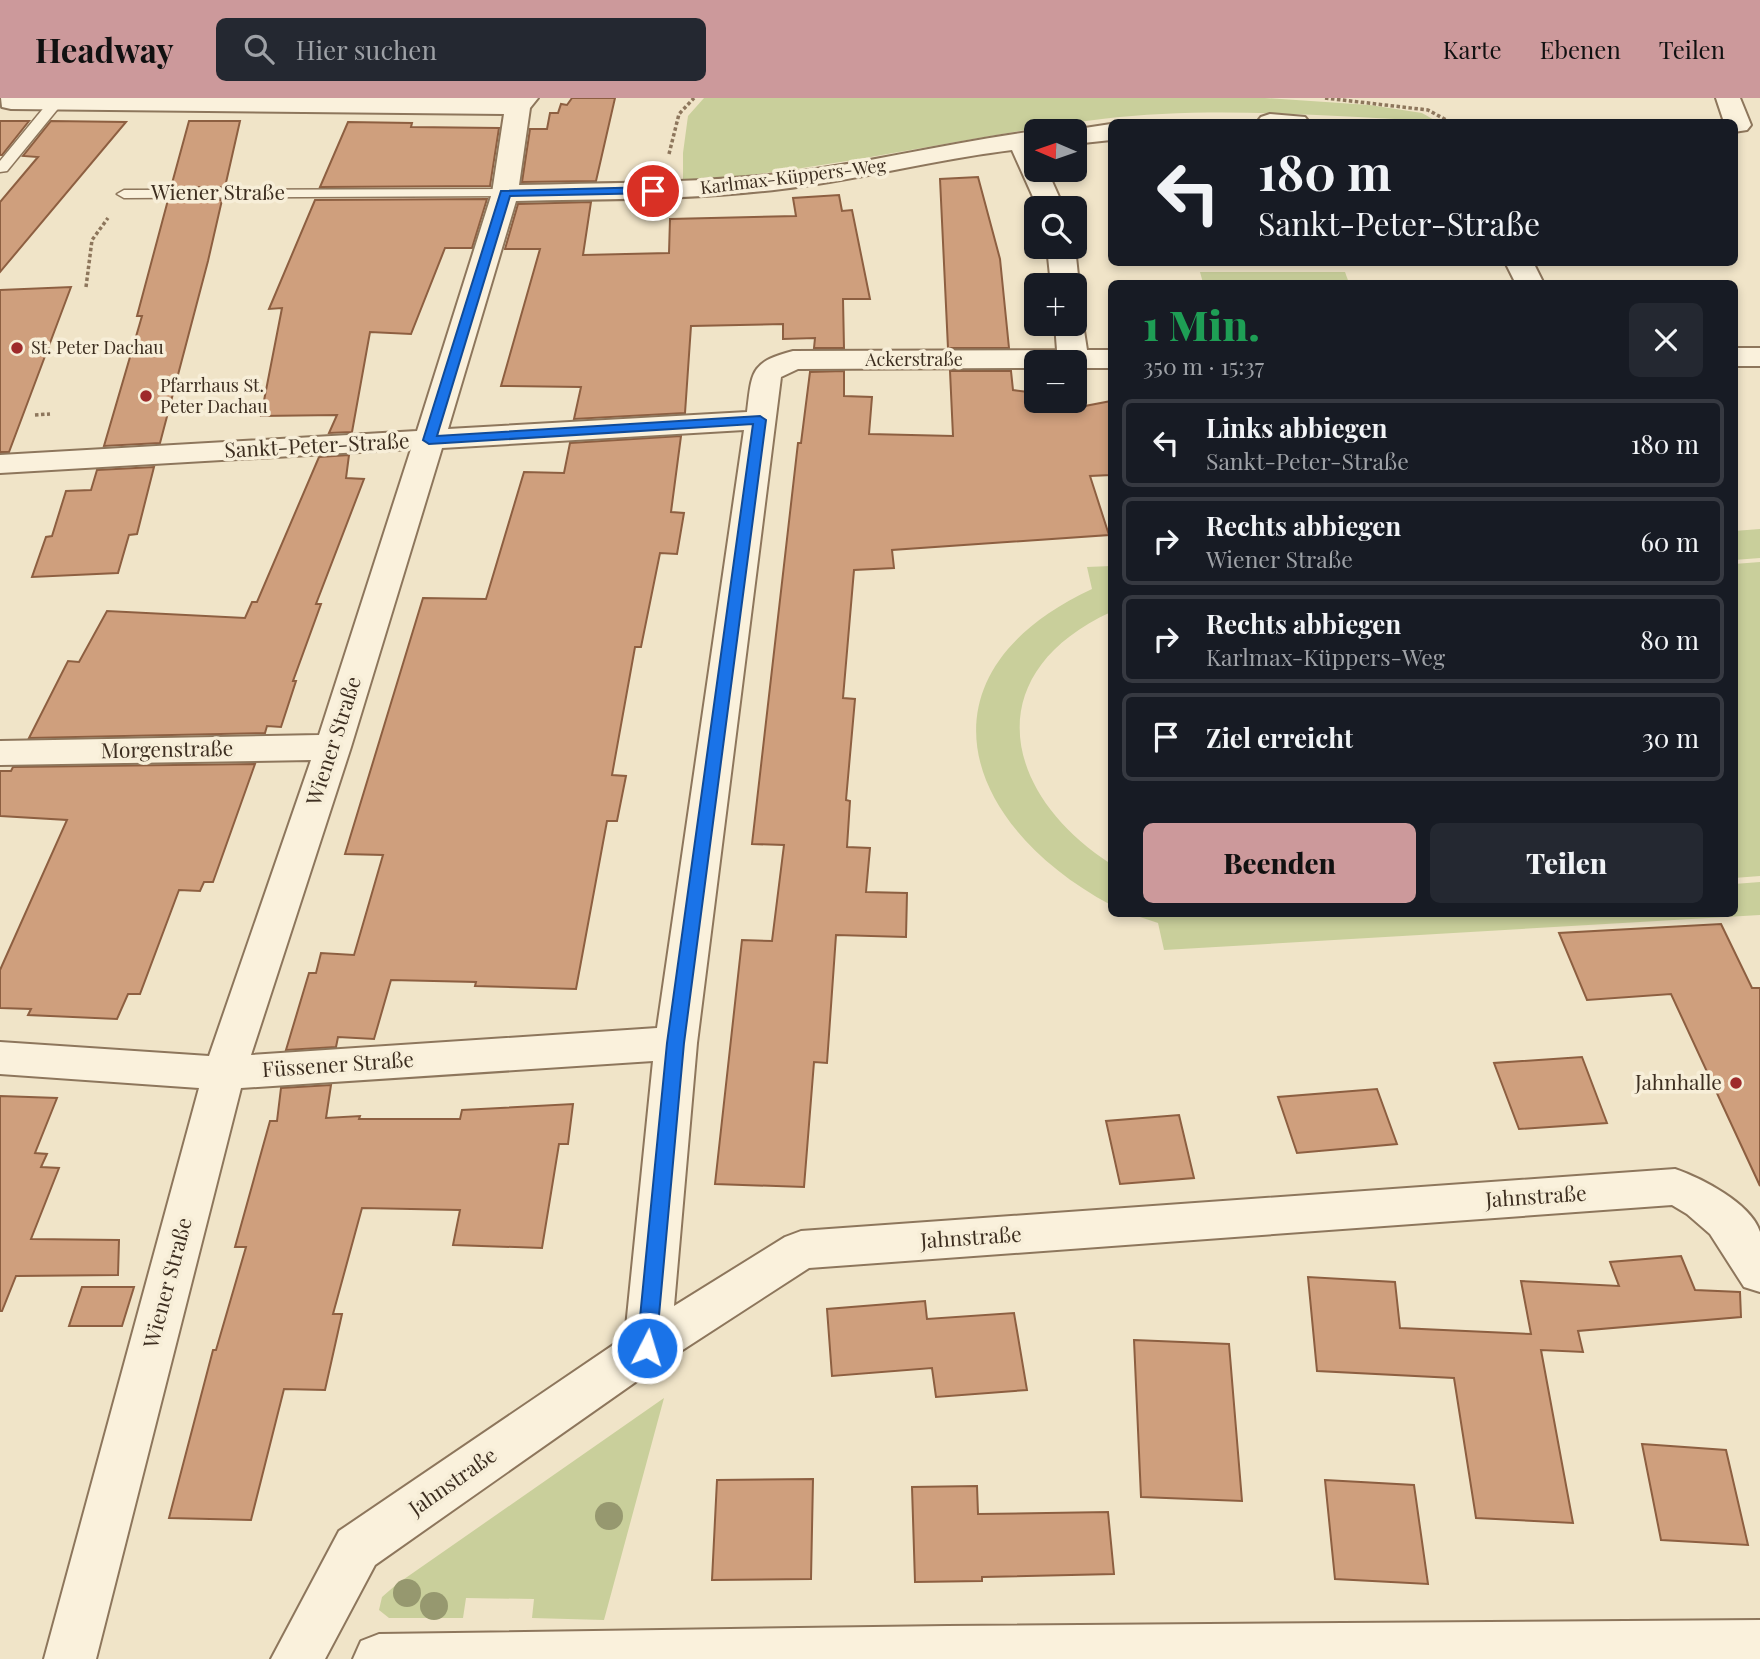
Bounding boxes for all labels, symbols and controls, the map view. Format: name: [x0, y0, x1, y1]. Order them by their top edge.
search box: [216, 18, 706, 81]
text: Headway: [35, 27, 174, 71]
icon: search: [240, 30, 278, 68]
text: Hier suchen: [296, 32, 437, 67]
text: Karte: [1443, 33, 1502, 65]
text: Ebenen: [1540, 33, 1621, 65]
text: Teilen: [1659, 33, 1725, 65]
north arrow: [1024, 119, 1087, 182]
map controls: [1024, 119, 1087, 413]
text: 180 m: [1258, 138, 1392, 203]
icon: left: [1143, 147, 1234, 238]
street label: Karlmax-Küppers-Weg: [699, 153, 888, 199]
pin: [623, 161, 683, 221]
icon: arrive: [634, 172, 672, 210]
street label: Wiener Straße: [150, 177, 285, 205]
button: search: [1024, 196, 1087, 259]
text: Sankt-Peter-Straße: [1258, 201, 1540, 244]
button: +: [1024, 273, 1087, 336]
text: 1 Min.: [1143, 296, 1260, 352]
button: close: [1629, 303, 1703, 377]
place label: St. Peter Dachau: [31, 335, 164, 359]
marker: St. Peter Dachau: [9, 340, 25, 356]
street label: Ackerstraße: [864, 347, 963, 371]
button: −: [1024, 350, 1087, 413]
text: 350 m · 15:37: [1143, 350, 1264, 381]
place label: Pfarrhaus St. Peter Dachau: [160, 373, 268, 418]
marker: Pfarrhaus St. Peter Dachau: [138, 388, 154, 404]
text: Links abbiegen: [1206, 410, 1387, 445]
icon: left: [1147, 424, 1185, 462]
street label: Sankt-Peter-Straße: [224, 425, 410, 463]
text: 180 m: [1631, 426, 1699, 461]
text: Sankt-Peter-Straße: [1206, 445, 1409, 476]
text: Rechts abbiegen: [1206, 508, 1401, 543]
icon: right: [1147, 522, 1185, 560]
text: 60 m: [1640, 524, 1699, 559]
text: Wiener Straße: [1206, 543, 1353, 574]
text: Rechts abbiegen: [1206, 606, 1401, 641]
icon: right: [1147, 620, 1185, 658]
text: 80 m: [1640, 622, 1699, 657]
text: Karlmax-Küppers-Weg: [1206, 641, 1445, 672]
street label: Wiener Straße: [298, 672, 366, 809]
icon: arrive: [1147, 718, 1185, 756]
text: Ziel erreicht: [1206, 720, 1353, 755]
text: 30 m: [1642, 720, 1699, 755]
street label: Morgenstraße: [101, 733, 233, 763]
button: Beenden: [1143, 823, 1416, 903]
button: Teilen: [1430, 823, 1703, 903]
street label: Füssener Straße: [261, 1044, 415, 1082]
place label: Jahnhalle: [1634, 1067, 1722, 1095]
marker: Jahnhalle: [1728, 1075, 1744, 1091]
street label: Jahnstraße: [1483, 1178, 1587, 1213]
street label: Wiener Straße: [135, 1214, 197, 1352]
street label: Jahnstraße: [918, 1219, 1022, 1254]
position arrow: [610, 1311, 684, 1385]
street label: Jahnstraße: [402, 1440, 501, 1521]

